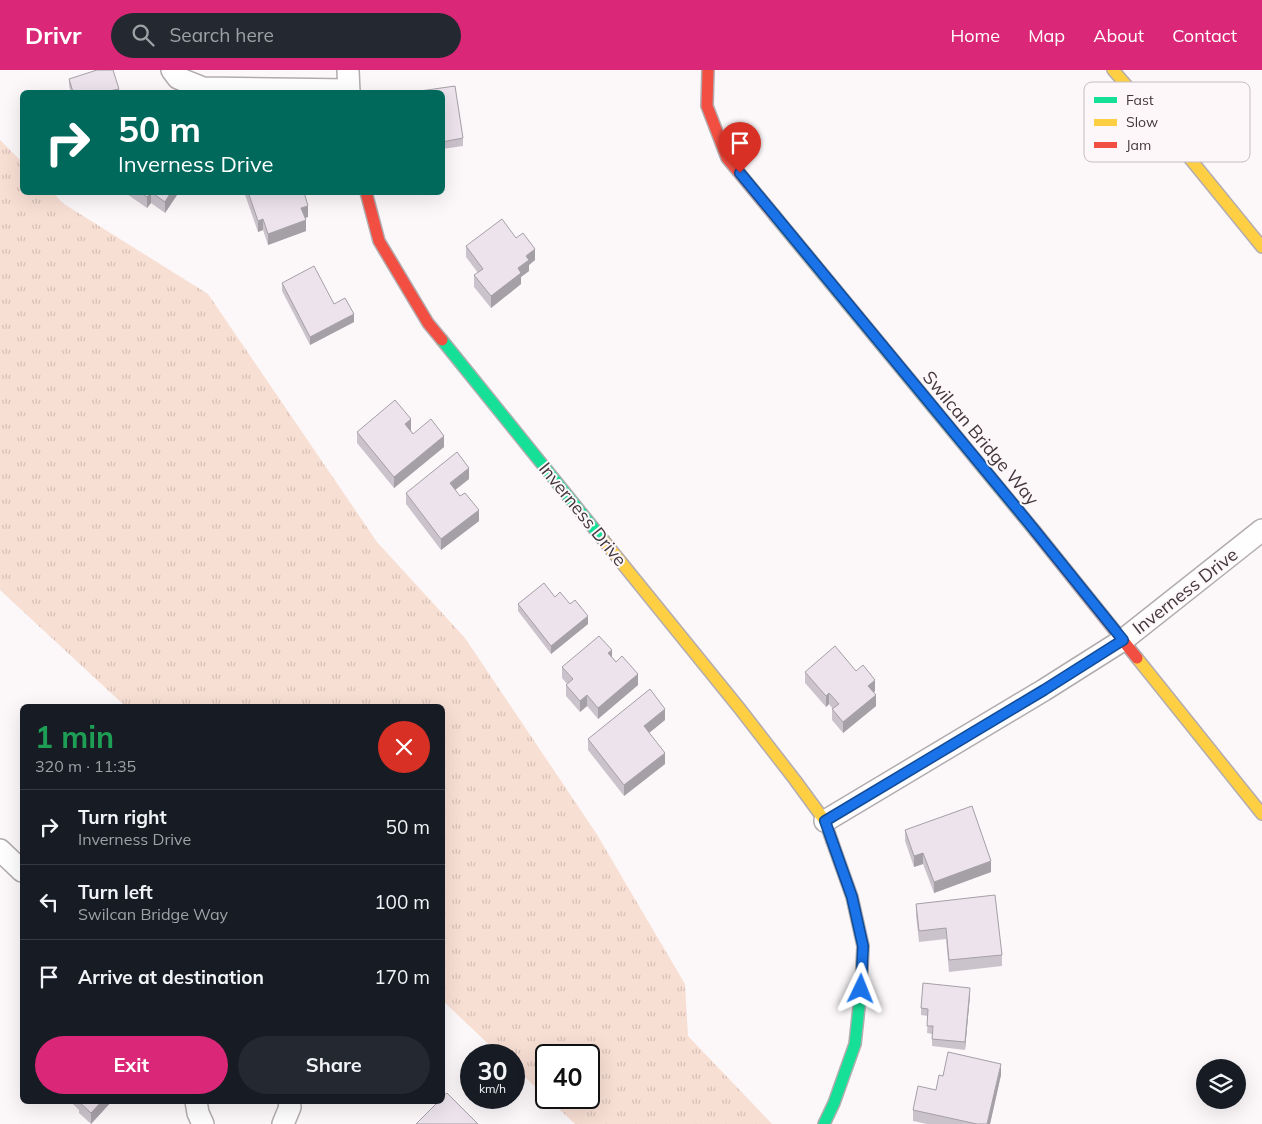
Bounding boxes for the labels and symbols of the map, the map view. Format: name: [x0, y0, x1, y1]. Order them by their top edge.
legend: [1084, 82, 1250, 162]
text: Fast: [1126, 91, 1154, 109]
text: Slow: [1126, 113, 1158, 131]
pin: [719, 122, 761, 173]
text: Jam: [1126, 136, 1151, 154]
street label: Swilcan Bridge Way: [918, 366, 1044, 510]
street label: Inverness Drive: [534, 457, 632, 571]
street label: Inverness Drive: [1128, 543, 1242, 639]
position arrow: [834, 962, 886, 1014]
speed limit sign: 40: [535, 1044, 600, 1109]

